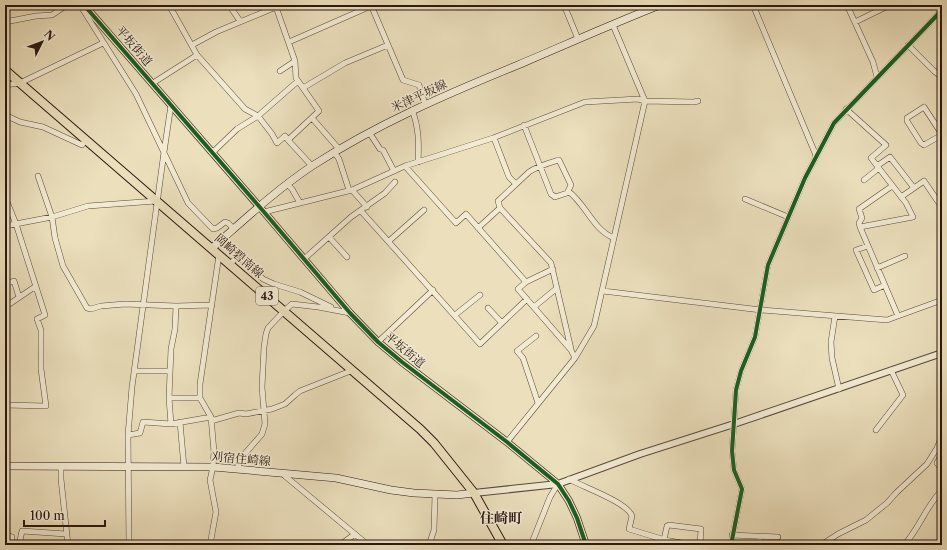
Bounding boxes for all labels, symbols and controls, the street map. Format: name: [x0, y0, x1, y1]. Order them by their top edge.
north arrow: [22, 22, 62, 62]
street label: 平坂街道: [113, 23, 156, 69]
text: N: [41, 27, 58, 44]
street label: 米津平坂線: [388, 76, 449, 115]
street label: 岡崎碧南線: [212, 230, 267, 281]
road number: 43: [256, 287, 278, 305]
street label: 平坂街道: [382, 328, 429, 371]
street label: 刈宿住崎線: [210, 448, 272, 469]
scale bar: [24, 502, 105, 528]
text: 100 m: [30, 508, 65, 523]
district label: 住崎町: [480, 509, 523, 527]

